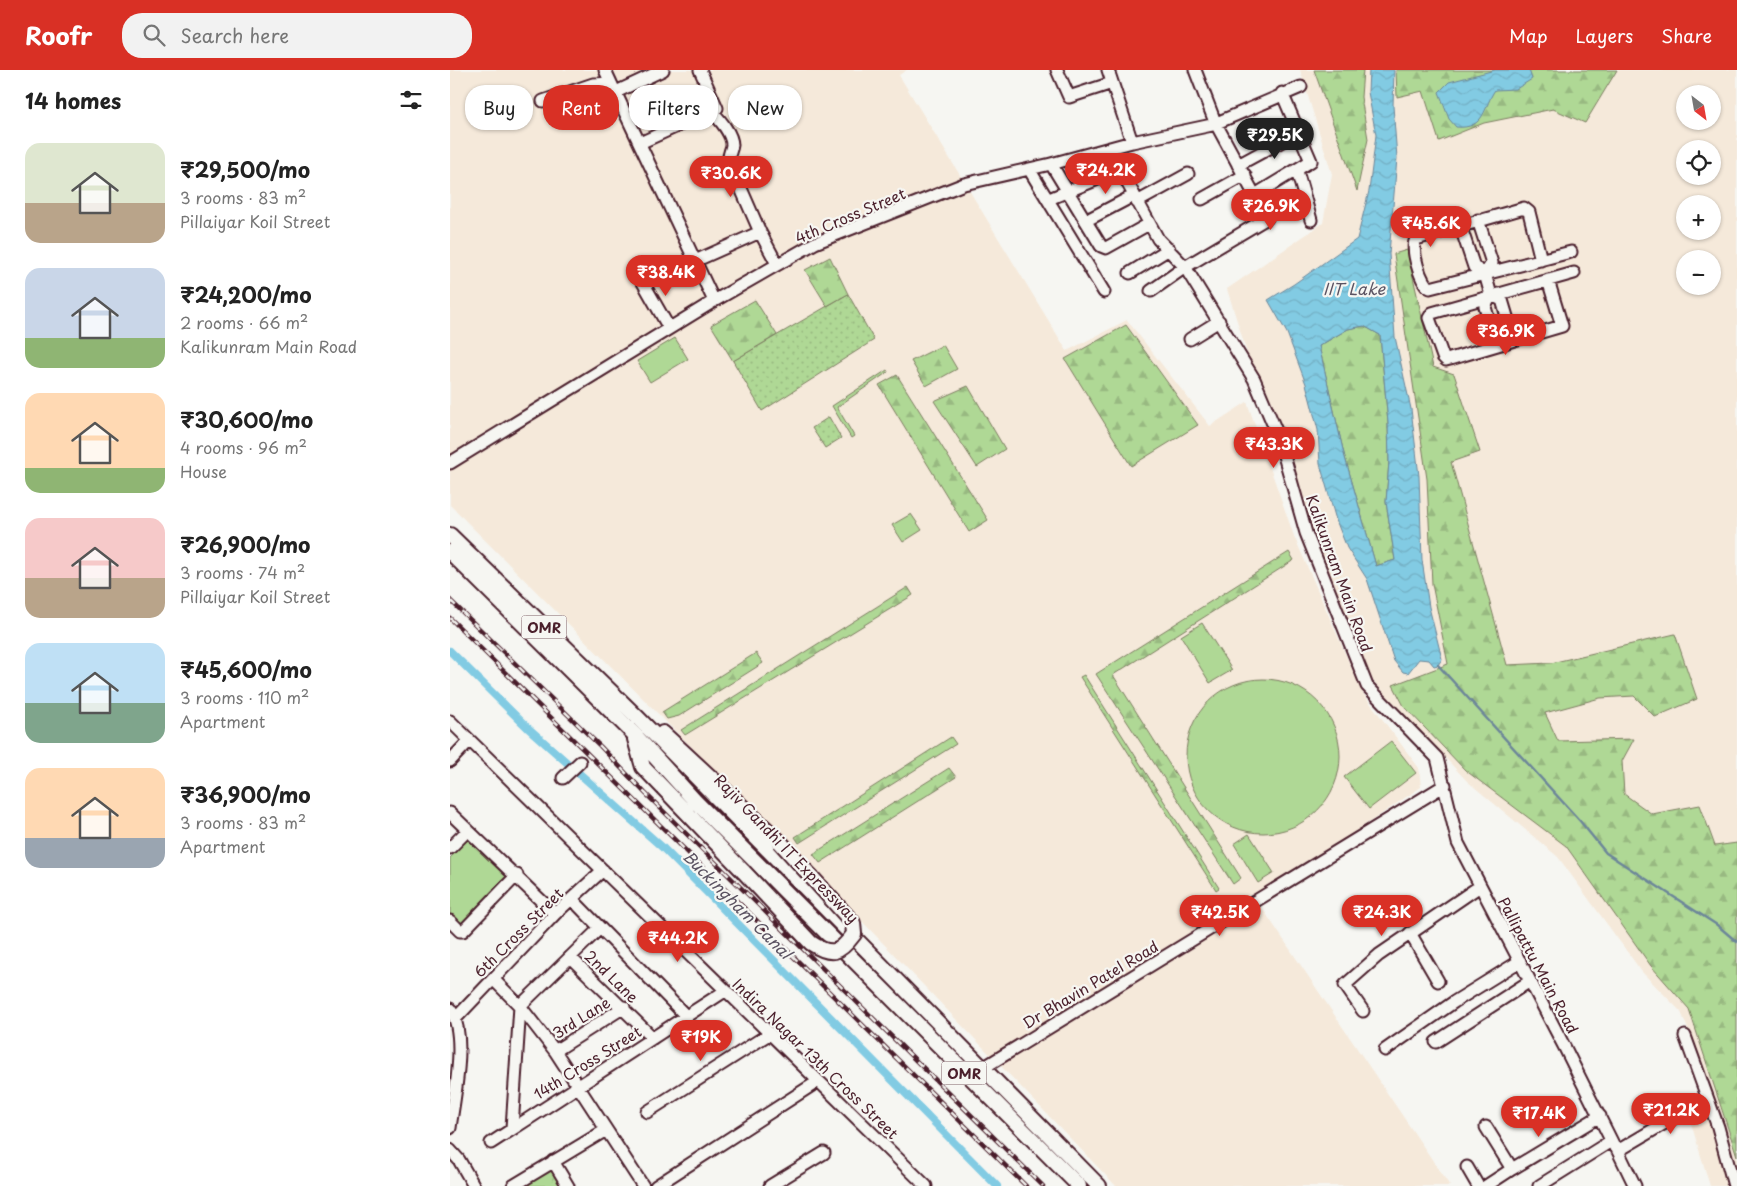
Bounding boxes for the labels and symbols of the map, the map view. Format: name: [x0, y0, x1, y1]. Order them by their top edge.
north arrow: [1676, 85, 1721, 130]
pin: ₹29.5K: [1234, 118, 1316, 160]
pin: ₹24.2K: [1065, 152, 1147, 195]
pin: ₹30.6K: [690, 156, 772, 198]
street label: 4th Cross Street: [791, 181, 909, 249]
pin: ₹26.9K: [1230, 189, 1312, 231]
pin: ₹45.6K: [1390, 206, 1472, 248]
pin: ₹38.4K: [625, 254, 707, 297]
water label: IIT Lake: [1323, 276, 1387, 300]
pin: ₹36.9K: [1465, 314, 1547, 356]
pin: ₹43.3K: [1233, 426, 1315, 469]
street label: Kalikunram Main Road: [1301, 491, 1379, 655]
road number: OMR: [522, 616, 566, 638]
street label: Rajiv Gandhi IT Expressway: [709, 768, 865, 928]
water label: Buckingham Canal: [678, 844, 800, 966]
street label: 6th Cross Street: [468, 882, 568, 982]
street label: Pallipattu Main Road: [1493, 893, 1585, 1037]
pin: ₹42.5K: [1179, 894, 1261, 937]
pin: ₹24.3K: [1341, 894, 1423, 937]
pin: ₹44.2K: [637, 920, 719, 963]
street label: Dr Bhavin Patel Road: [1018, 934, 1162, 1034]
street label: 2nd Lane: [580, 944, 644, 1008]
street label: Indira Nagar 13th Cross Street: [728, 972, 904, 1144]
street label: 3rd Lane: [548, 990, 614, 1044]
street label: 14th Cross Street: [528, 1019, 646, 1105]
pin: ₹19K: [671, 1020, 731, 1062]
road number: OMR: [942, 1061, 986, 1084]
pin: ₹21.2K: [1630, 1092, 1712, 1135]
pin: ₹17.4K: [1498, 1096, 1580, 1138]

